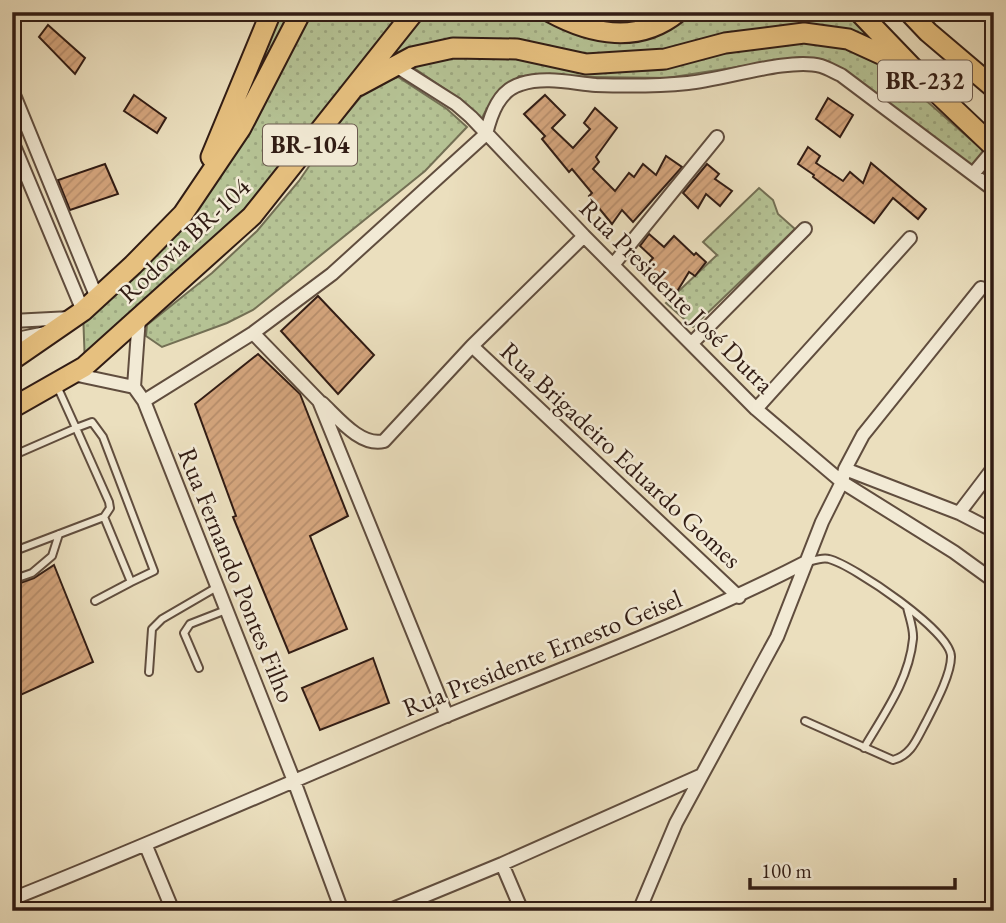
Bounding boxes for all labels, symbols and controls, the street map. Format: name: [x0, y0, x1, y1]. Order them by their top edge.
road number: BR-232: [878, 60, 972, 102]
road number: BR-104: [263, 125, 357, 166]
street label: Rodovia BR-104: [111, 170, 258, 310]
street label: Rua Presidente José Dutra: [572, 191, 782, 401]
street label: Rua Brigadeiro Eduardo Gomes: [493, 334, 749, 576]
street label: Rua Fernando Pontes Filho: [170, 443, 304, 707]
street label: Rua Presidente Ernesto Geisel: [397, 581, 687, 725]
scale bar: [750, 846, 955, 890]
text: 100 m: [761, 857, 812, 884]

